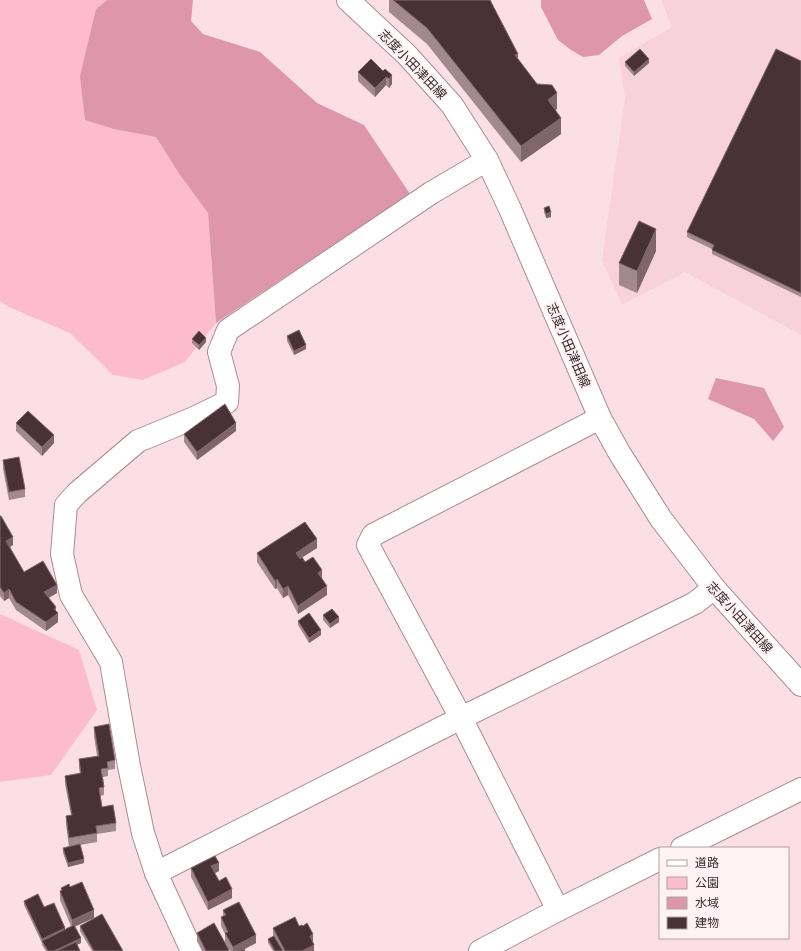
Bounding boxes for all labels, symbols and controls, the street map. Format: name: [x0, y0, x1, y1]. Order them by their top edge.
street label: 志度小田津田線: [375, 25, 451, 103]
street label: 志度小田津田線: [543, 300, 595, 390]
street label: 志度小田津田線: [703, 577, 777, 657]
legend: [659, 847, 789, 939]
text: 道路: [695, 854, 719, 871]
text: 公園: [695, 874, 719, 891]
text: 水域: [695, 894, 719, 911]
text: 建物: [695, 914, 719, 931]

